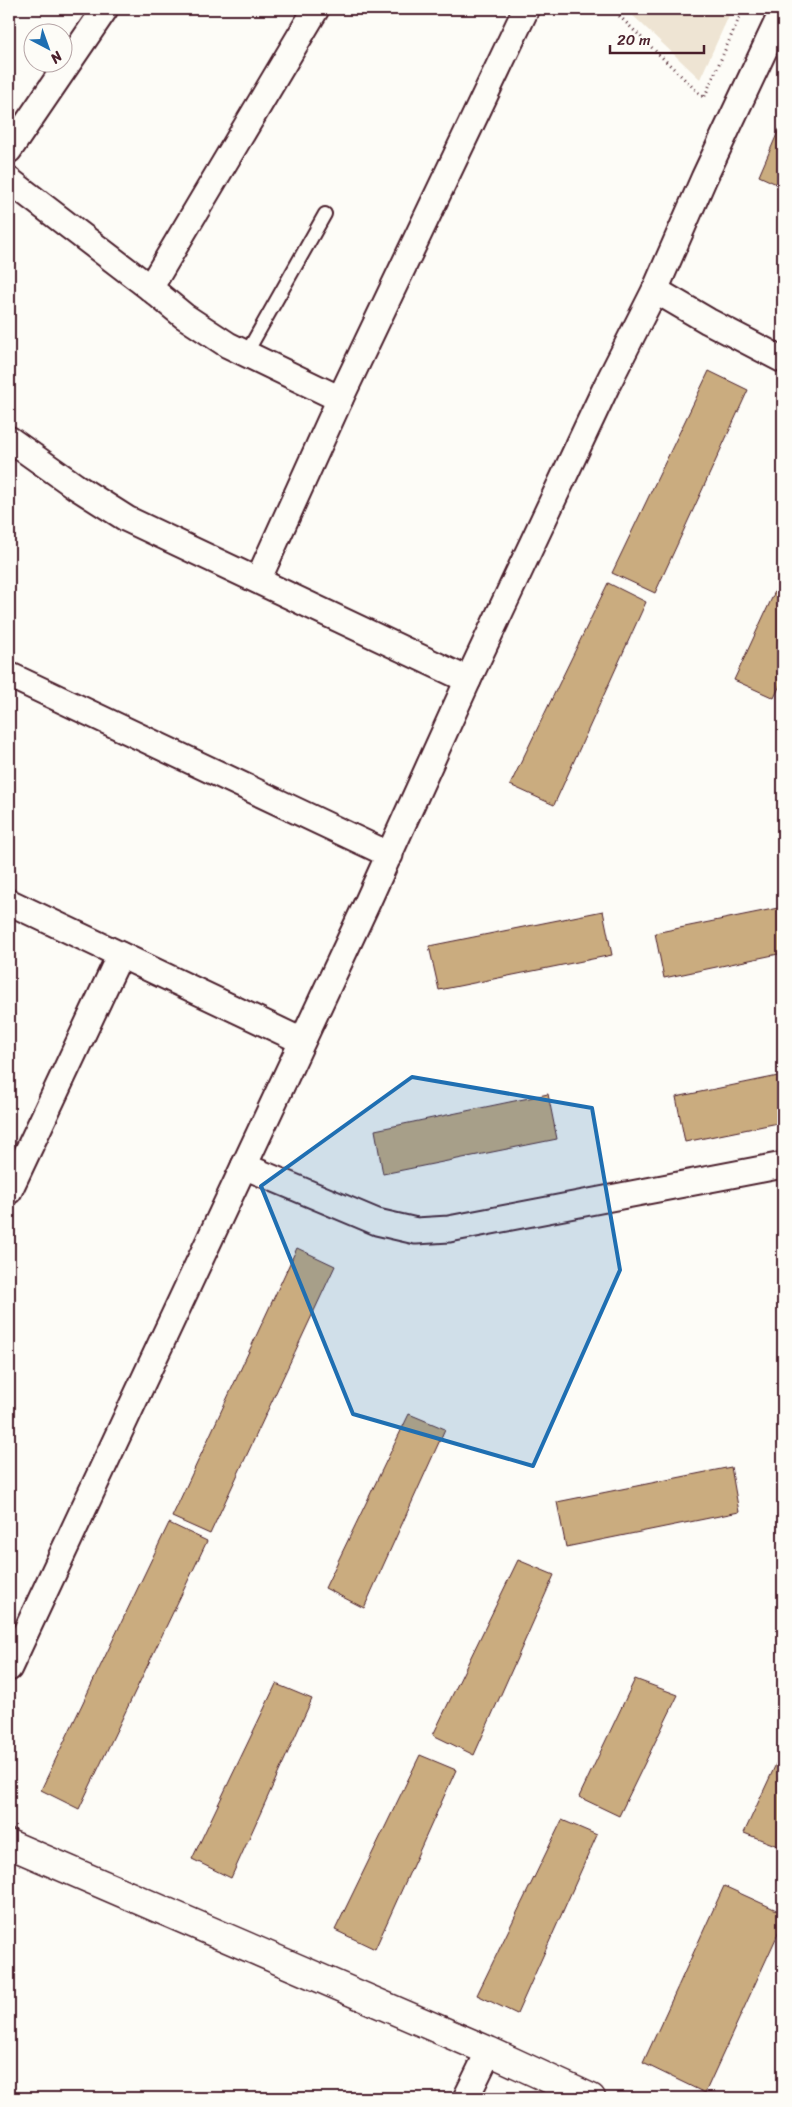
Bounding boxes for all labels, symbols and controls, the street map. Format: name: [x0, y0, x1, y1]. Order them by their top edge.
north arrow: [22, 22, 72, 72]
scale bar: [610, 22, 703, 54]
text: 20 m: [617, 27, 651, 53]
text: N: [44, 44, 69, 70]

